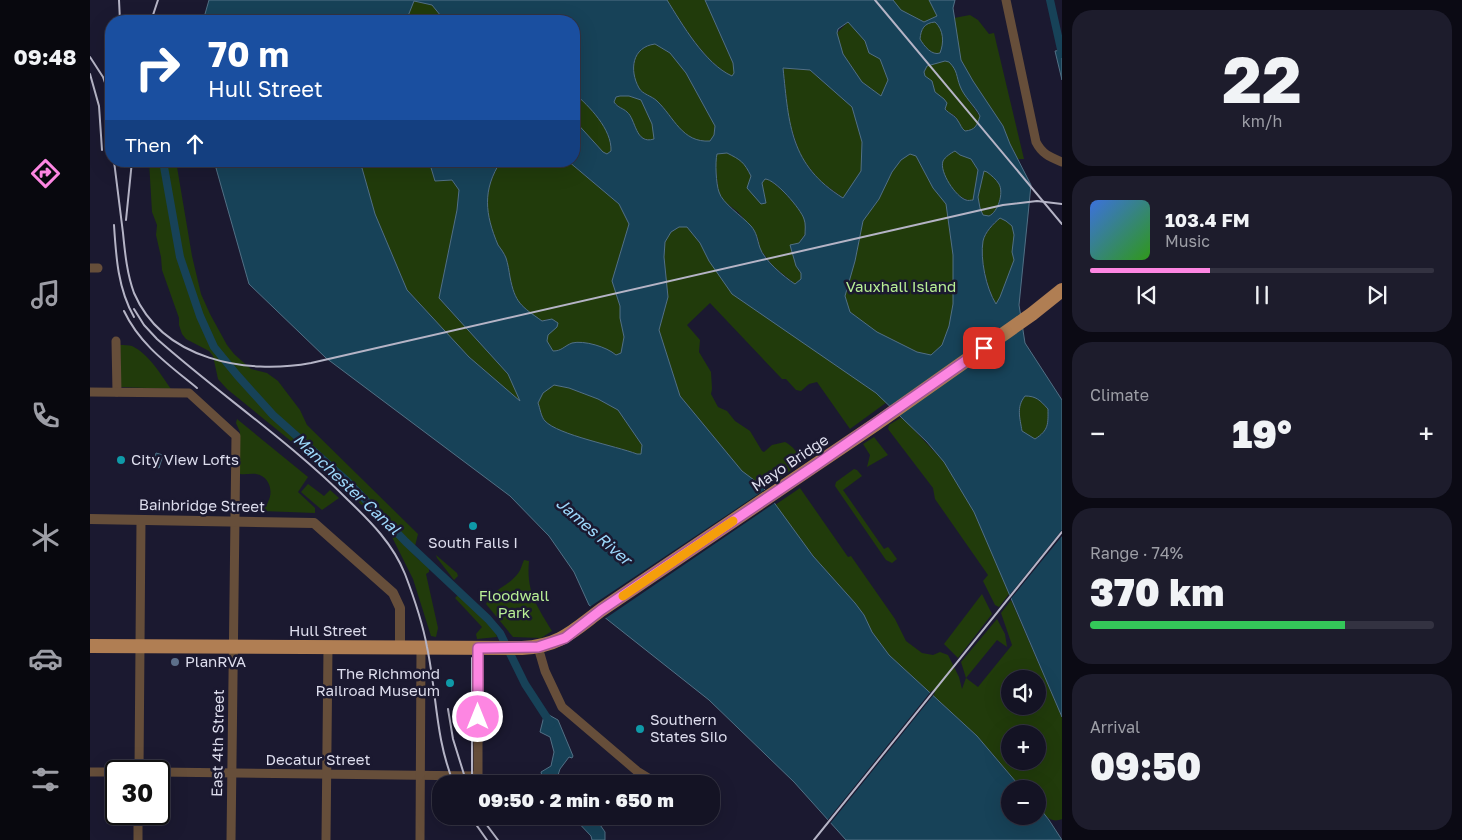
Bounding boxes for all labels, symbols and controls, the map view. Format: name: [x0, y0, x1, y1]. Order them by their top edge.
text: 70 m: [208, 33, 289, 75]
icon: right: [125, 35, 190, 100]
text: 22: [1222, 39, 1302, 117]
text: 09:48: [13, 43, 77, 70]
text: Hull Street: [208, 75, 323, 102]
text: km/h: [1242, 111, 1282, 131]
icon: ahead: [181, 130, 209, 158]
text: Then: [125, 133, 171, 156]
icon: directions: [28, 156, 63, 191]
text: 103.4 FM: [1165, 208, 1250, 231]
text: Music: [1165, 231, 1210, 251]
icon: music: [28, 277, 63, 312]
park label: Vauxhall Island: [846, 277, 956, 295]
icon: previous: [1133, 281, 1161, 309]
icon: pause: [1248, 281, 1276, 309]
icon: next: [1363, 281, 1391, 309]
pin: [963, 327, 1005, 369]
icon: arrive: [970, 334, 998, 362]
text: Climate: [1090, 385, 1149, 405]
icon: phone: [28, 398, 63, 433]
text: 19°: [1232, 411, 1292, 456]
text: −: [1090, 417, 1105, 450]
text: +: [1419, 417, 1434, 450]
water label: Manchester Canal: [289, 429, 405, 539]
street label: Mayo Bridge: [748, 430, 832, 495]
place label: City View Lofts: [131, 450, 239, 468]
marker: City View Lofts: [115, 454, 127, 466]
water label: James River: [552, 493, 638, 571]
street label: Bainbridge Street: [139, 495, 265, 515]
icon: climate: [28, 520, 63, 555]
marker: South Falls I: [467, 520, 479, 532]
place label: South Falls I: [428, 533, 518, 551]
text: Range · 74%: [1090, 543, 1183, 563]
text: 370 km: [1090, 569, 1224, 614]
park label: Floodwall Park: [479, 586, 550, 621]
street label: Hull Street: [289, 621, 367, 639]
icon: car: [28, 641, 63, 676]
place label: PlanRVA: [185, 652, 246, 670]
marker: PlanRVA: [169, 656, 181, 668]
place label: The Richmond Railroad Museum: [316, 664, 440, 699]
map controls: [1001, 670, 1046, 825]
button: sound: [1001, 670, 1046, 715]
marker: The Richmond Railroad Museum: [444, 677, 456, 689]
street label: East 4th Street: [207, 689, 227, 797]
position arrow: [451, 690, 503, 742]
place label: Southern States Silo: [650, 710, 727, 745]
text: Arrival: [1090, 717, 1140, 737]
marker: Southern States Silo: [634, 723, 646, 735]
button: +: [1001, 725, 1046, 770]
text: 09:50: [1090, 743, 1201, 788]
street label: Decatur Street: [266, 750, 370, 768]
speed limit sign: 30: [105, 760, 170, 825]
icon: filters: [28, 762, 63, 797]
button: −: [1001, 780, 1046, 825]
text: 09:50 · 2 min · 650 m: [478, 788, 674, 811]

